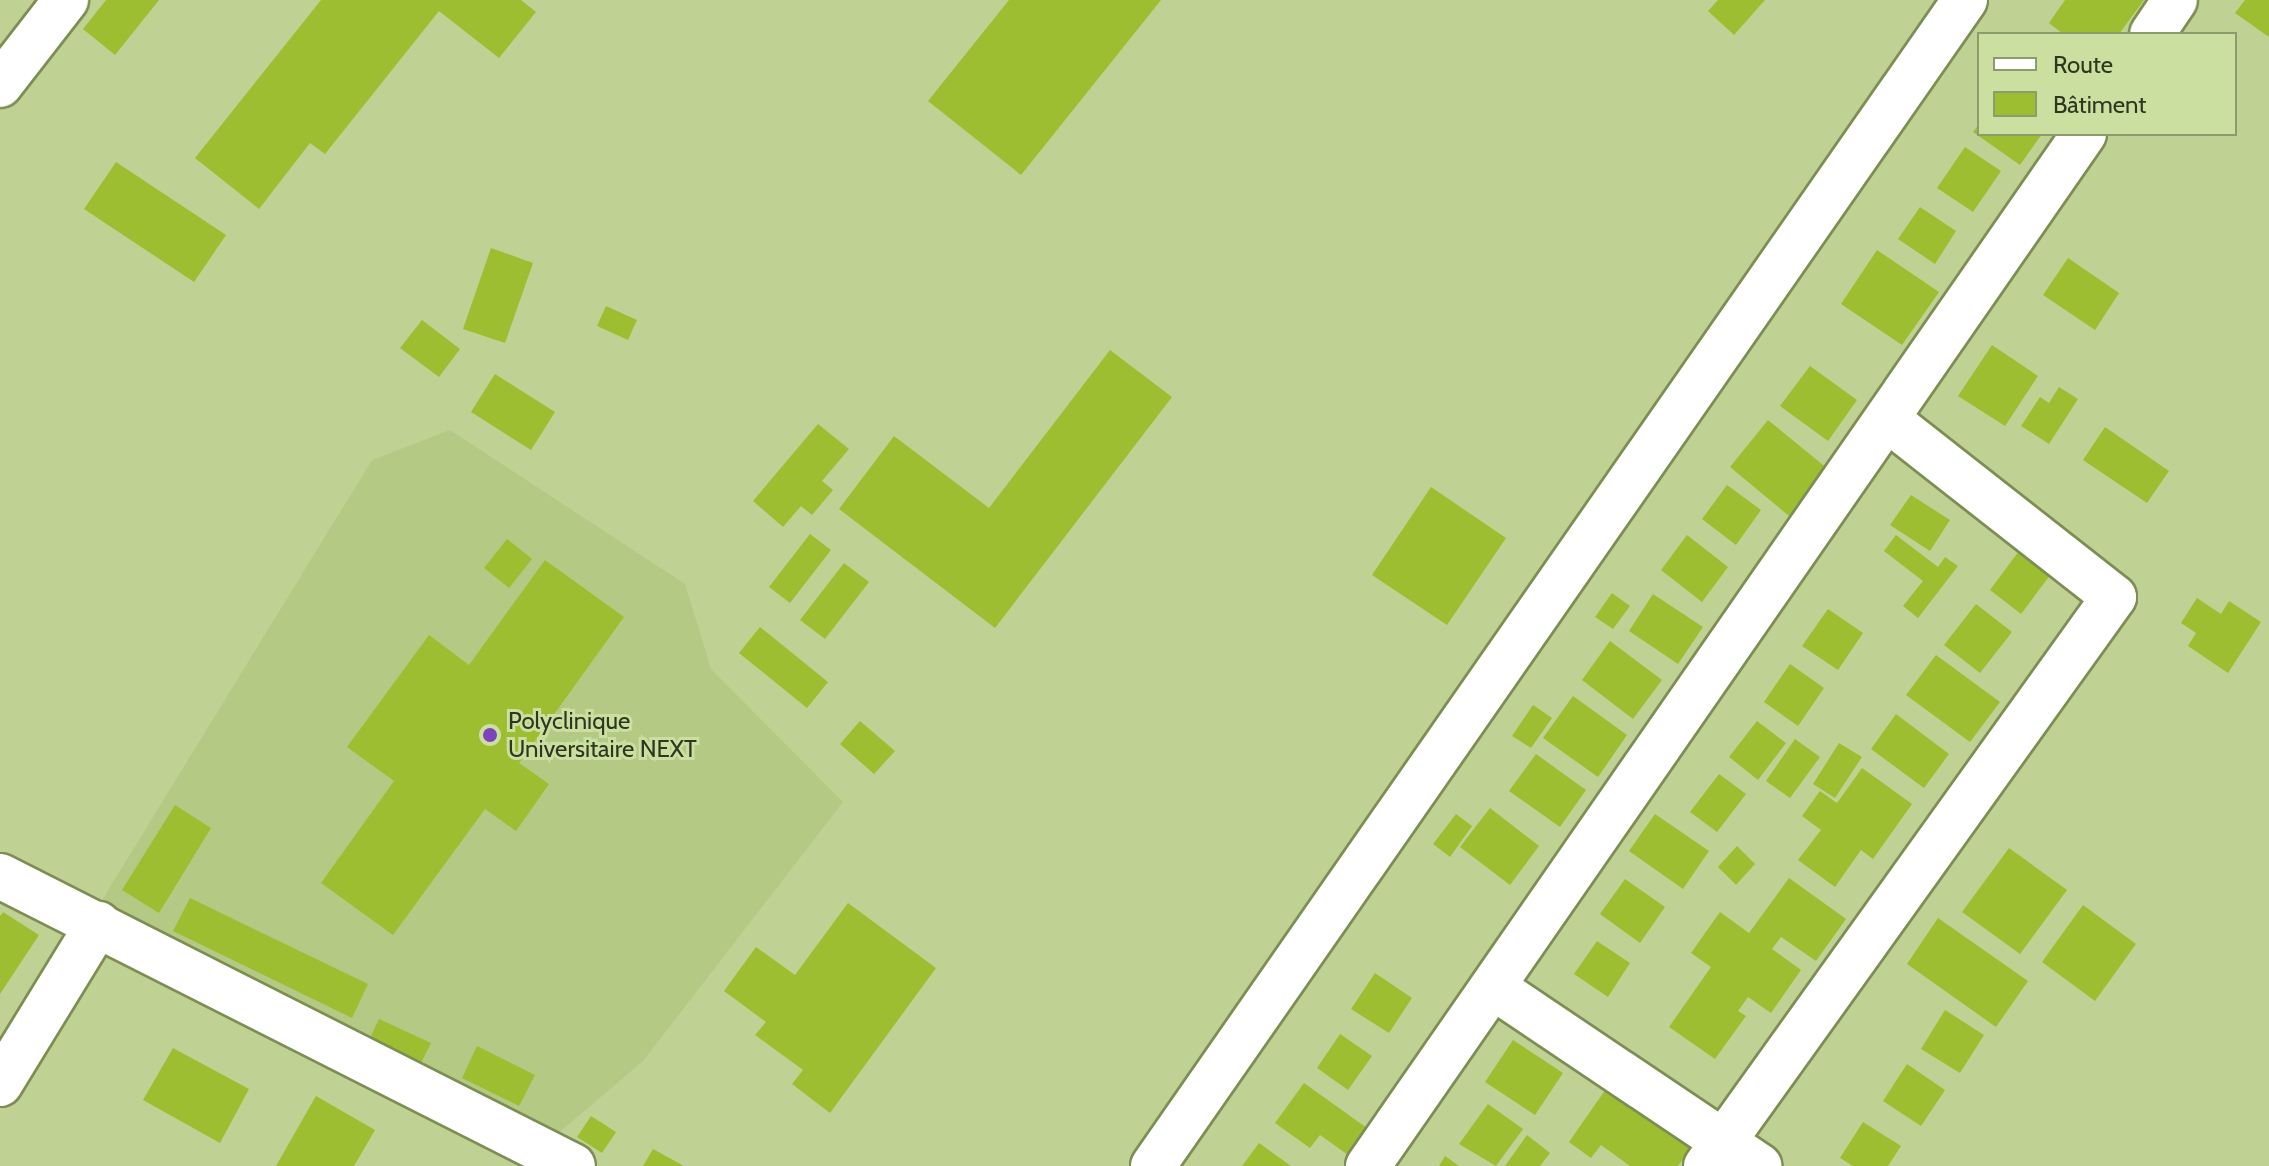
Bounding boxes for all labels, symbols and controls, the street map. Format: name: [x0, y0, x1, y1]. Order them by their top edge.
legend: [1977, 32, 2237, 136]
text: Route: [2053, 50, 2113, 79]
text: Bâtiment: [2053, 90, 2146, 119]
place label: Polyclinique Universitaire NEXT: [508, 707, 697, 763]
marker: Polyclinique Universitaire NEXT: [479, 724, 501, 746]

